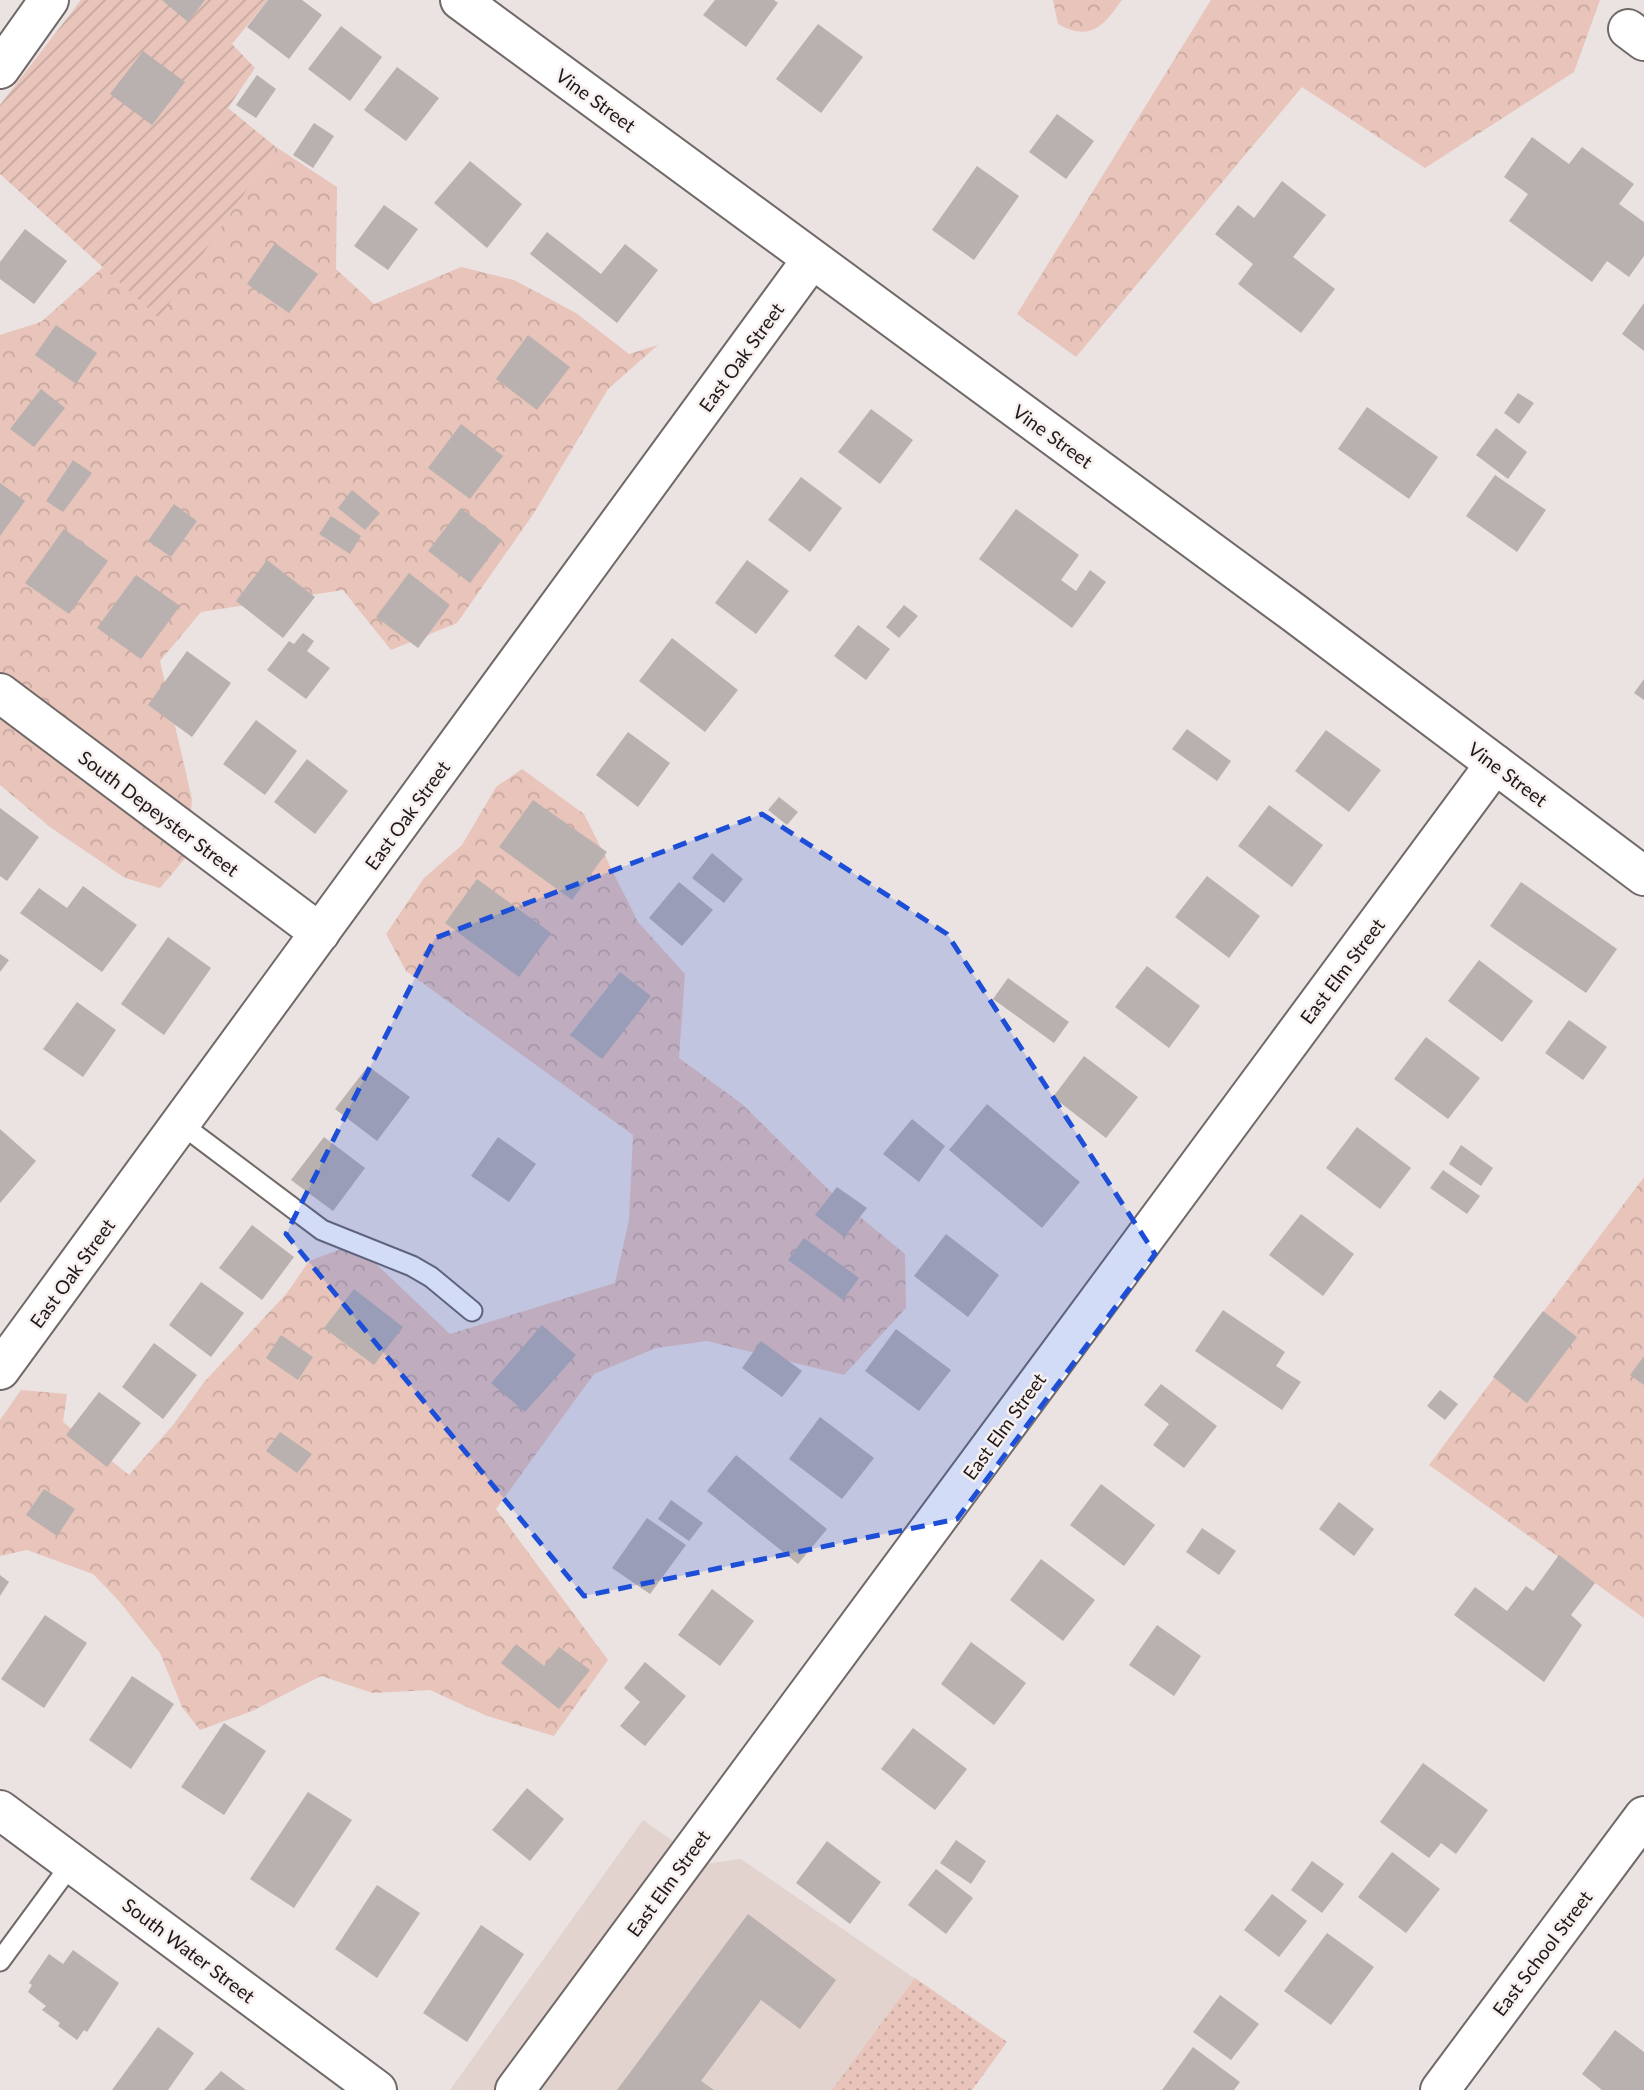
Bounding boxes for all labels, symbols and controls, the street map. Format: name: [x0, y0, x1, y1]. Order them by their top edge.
street label: Vine Street: [552, 63, 641, 137]
street label: East Oak Street: [694, 298, 788, 416]
street label: Vine Street: [1009, 399, 1098, 473]
street label: Vine Street: [1464, 737, 1552, 811]
street label: South Depeyster Street: [74, 745, 244, 881]
street label: East Oak Street: [360, 756, 454, 874]
street label: East Elm Street: [1295, 914, 1389, 1028]
street label: East Oak Street: [25, 1214, 119, 1332]
street label: East Elm Street: [958, 1368, 1050, 1484]
street label: East Elm Street: [622, 1825, 714, 1941]
street label: East School Street: [1487, 1886, 1597, 2020]
street label: South Water Street: [118, 1893, 260, 2007]

